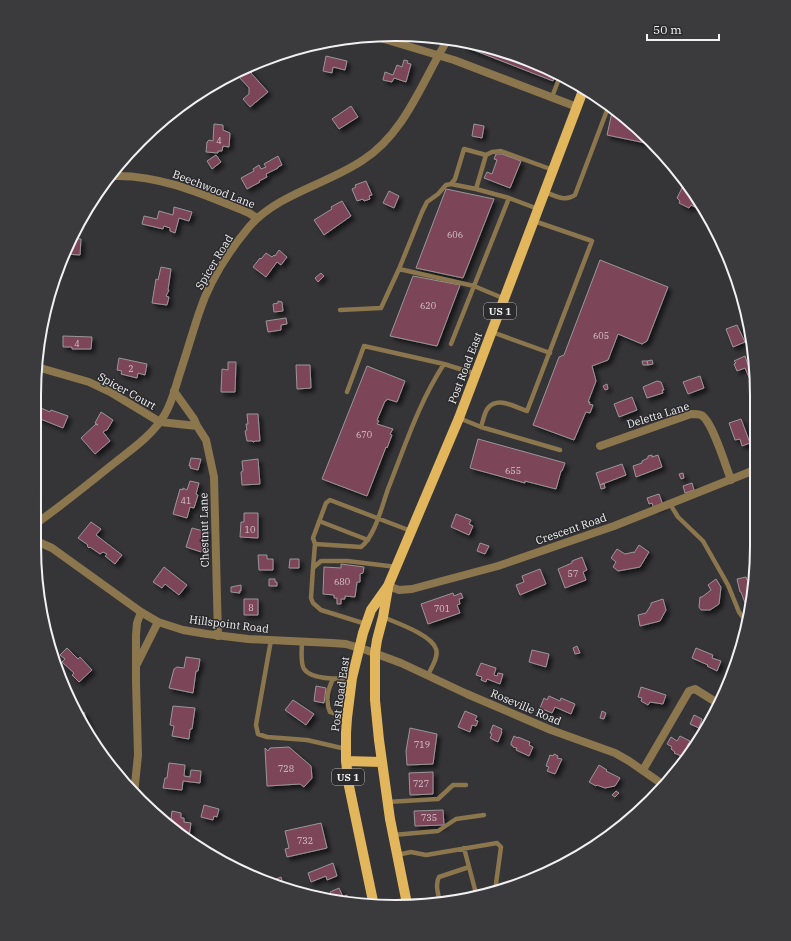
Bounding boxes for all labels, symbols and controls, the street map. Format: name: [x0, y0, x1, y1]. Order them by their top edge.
scale bar: [647, 16, 719, 42]
text: 50 m: [653, 22, 682, 37]
house number: 4: [216, 135, 222, 146]
street label: Beechwood Lane: [171, 167, 257, 211]
house number: 606: [447, 229, 463, 240]
street label: Spicer Road: [192, 232, 236, 292]
house number: 620: [420, 300, 436, 311]
road number: US 1: [484, 303, 516, 319]
street label: Post Road East: [445, 330, 485, 406]
house number: 605: [593, 330, 609, 341]
house number: 4: [74, 338, 80, 349]
house number: 2: [128, 363, 134, 374]
street label: Spicer Court: [95, 369, 159, 413]
street label: Deletta Lane: [625, 399, 691, 431]
house number: 670: [356, 429, 372, 440]
house number: 655: [505, 465, 521, 476]
street label: Chestnut Lane: [196, 492, 212, 568]
house number: 41: [181, 495, 191, 506]
street label: Crescent Road: [534, 510, 609, 548]
house number: 10: [245, 524, 255, 535]
house number: 57: [568, 568, 578, 579]
house number: 680: [334, 576, 350, 587]
house number: 8: [248, 602, 254, 613]
house number: 701: [434, 603, 450, 614]
street label: Hillspoint Road: [188, 612, 270, 636]
street label: Post Road East: [328, 655, 352, 732]
street label: Roseville Road: [489, 686, 564, 728]
house number: 719: [414, 739, 430, 750]
house number: 728: [278, 763, 294, 774]
road number: US 1: [332, 769, 364, 785]
house number: 727: [413, 778, 429, 789]
house number: 735: [421, 812, 437, 823]
house number: 732: [297, 835, 313, 846]

